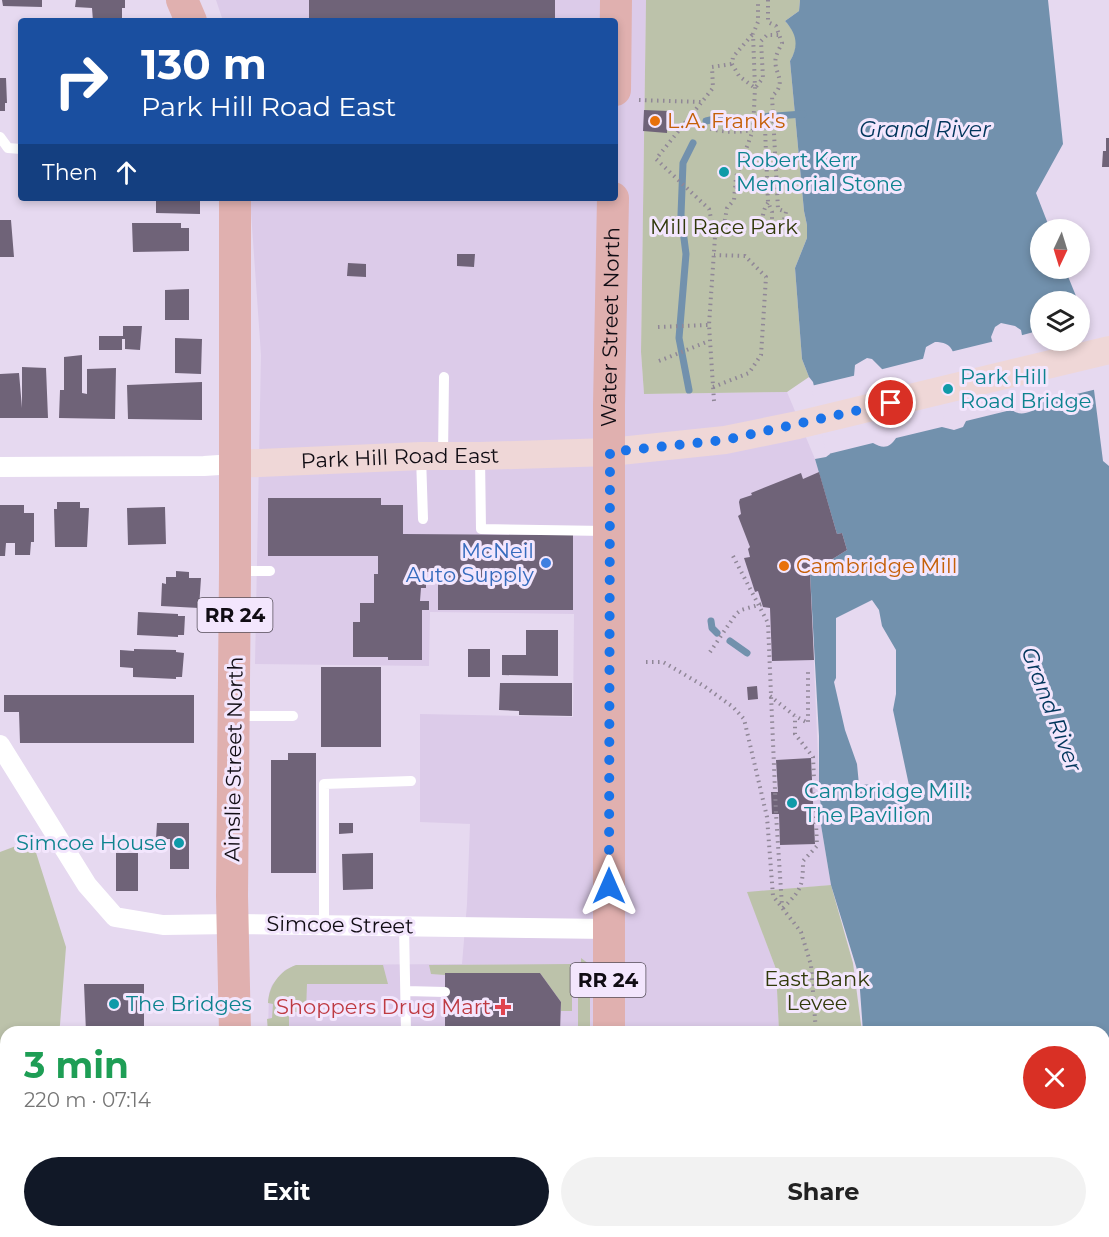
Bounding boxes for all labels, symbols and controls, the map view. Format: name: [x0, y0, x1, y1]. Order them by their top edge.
text: 130 m: [141, 38, 267, 90]
icon: right: [42, 42, 120, 120]
text: Park Hill Road East: [141, 90, 396, 123]
place label: L.A. Frank's: [667, 108, 785, 133]
marker: L.A. Frank's: [648, 114, 662, 128]
water label: Grand River: [859, 116, 992, 143]
place label: Robert Kerr Memorial Stone: [736, 147, 903, 196]
icon: ahead: [110, 156, 143, 189]
text: Then: [42, 159, 98, 186]
marker: Robert Kerr Memorial Stone: [717, 165, 731, 179]
park label: Mill Race Park: [650, 214, 798, 239]
north arrow: [1030, 219, 1090, 279]
map controls: [1030, 219, 1090, 351]
street label: Water Street North: [596, 227, 624, 427]
button: layers: [1030, 291, 1090, 351]
place label: Park Hill Road Bridge: [960, 364, 1091, 413]
pin: [865, 377, 916, 428]
marker: Park Hill Road Bridge: [941, 382, 955, 396]
icon: arrive: [874, 386, 907, 419]
street label: Park Hill Road East: [300, 442, 499, 473]
place label: McNeil Auto Supply: [406, 538, 535, 587]
place label: Cambridge Mill: [796, 553, 957, 578]
marker: McNeil Auto Supply: [539, 556, 553, 570]
marker: Cambridge Mill: [777, 559, 791, 573]
road number: RR 24: [198, 598, 272, 632]
water label: Grand River: [1015, 643, 1088, 777]
street label: Ainslie Street North: [219, 656, 248, 862]
place label: Cambridge Mill: The Pavilion: [804, 778, 970, 827]
marker: Cambridge Mill: The Pavilion: [785, 796, 799, 810]
place label: Simcoe House: [16, 830, 167, 855]
marker: Simcoe House: [172, 836, 186, 850]
position arrow: [577, 854, 641, 918]
street label: Simcoe Street: [266, 911, 414, 938]
road number: RR 24: [570, 963, 646, 997]
park label: East Bank Levee: [764, 966, 870, 1015]
place label: The Bridges: [126, 991, 252, 1016]
place label: Shoppers Drug Mart: [276, 994, 491, 1019]
marker: The Bridges: [107, 997, 121, 1011]
marker: Shoppers Drug Mart: [496, 1000, 510, 1014]
text: 3 min: [24, 1043, 129, 1087]
button: close: [1023, 1046, 1086, 1109]
text: 220 m · 07:14: [24, 1088, 151, 1112]
button: Exit: [24, 1157, 549, 1226]
button: Share: [561, 1157, 1086, 1226]

